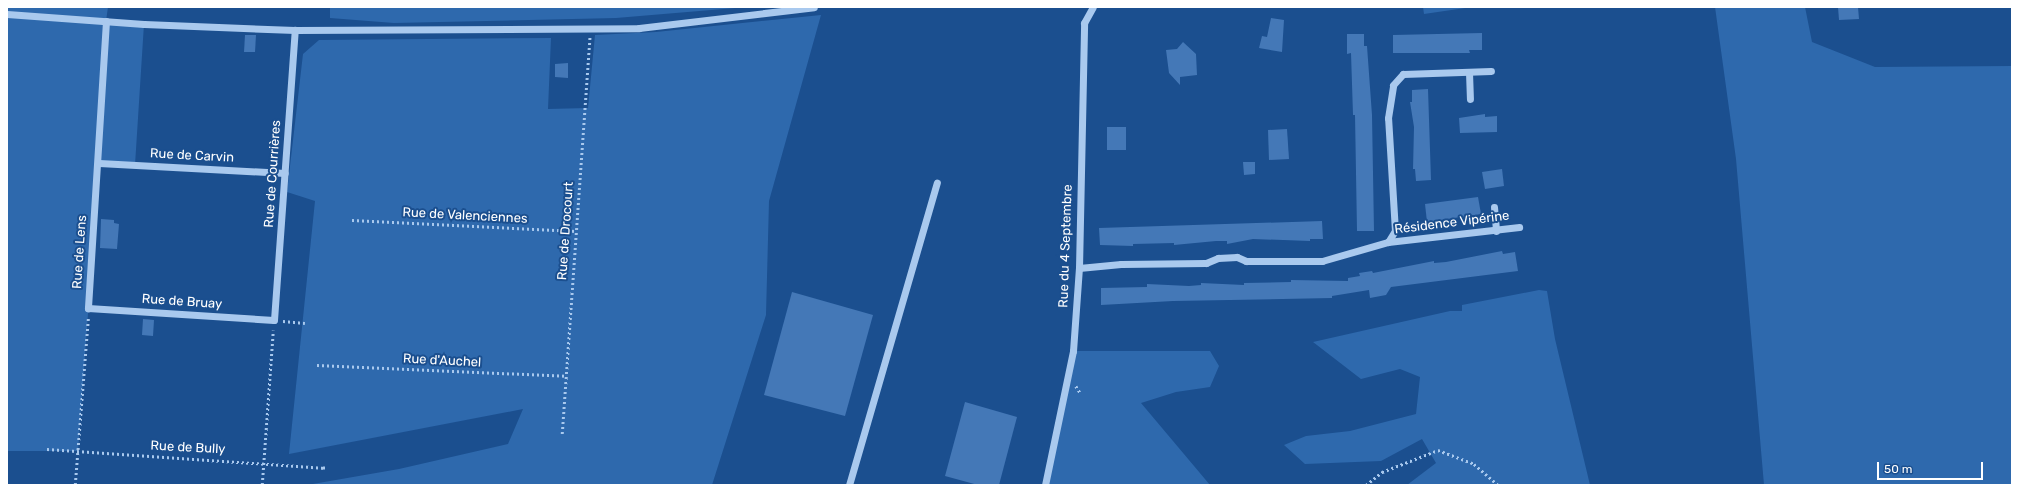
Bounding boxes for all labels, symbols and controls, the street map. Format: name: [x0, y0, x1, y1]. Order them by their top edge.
street label: Rue de Courrières: [261, 120, 285, 228]
street label: Rue de Carvin: [150, 146, 234, 166]
street label: Rue de Drocourt: [555, 181, 577, 281]
street label: Rue du 4 Septembre: [1056, 184, 1076, 308]
street label: Rue de Valenciennes: [402, 205, 528, 227]
street label: Résidence Vipérine: [1394, 208, 1510, 238]
street label: Rue de Lens: [70, 215, 90, 289]
street label: Rue de Bruay: [141, 291, 223, 313]
street label: Rue d'Auchel: [402, 351, 482, 371]
street label: Rue de Bully: [150, 438, 226, 458]
scale bar: [1879, 454, 1985, 480]
text: 50 m: [1884, 462, 1912, 476]

